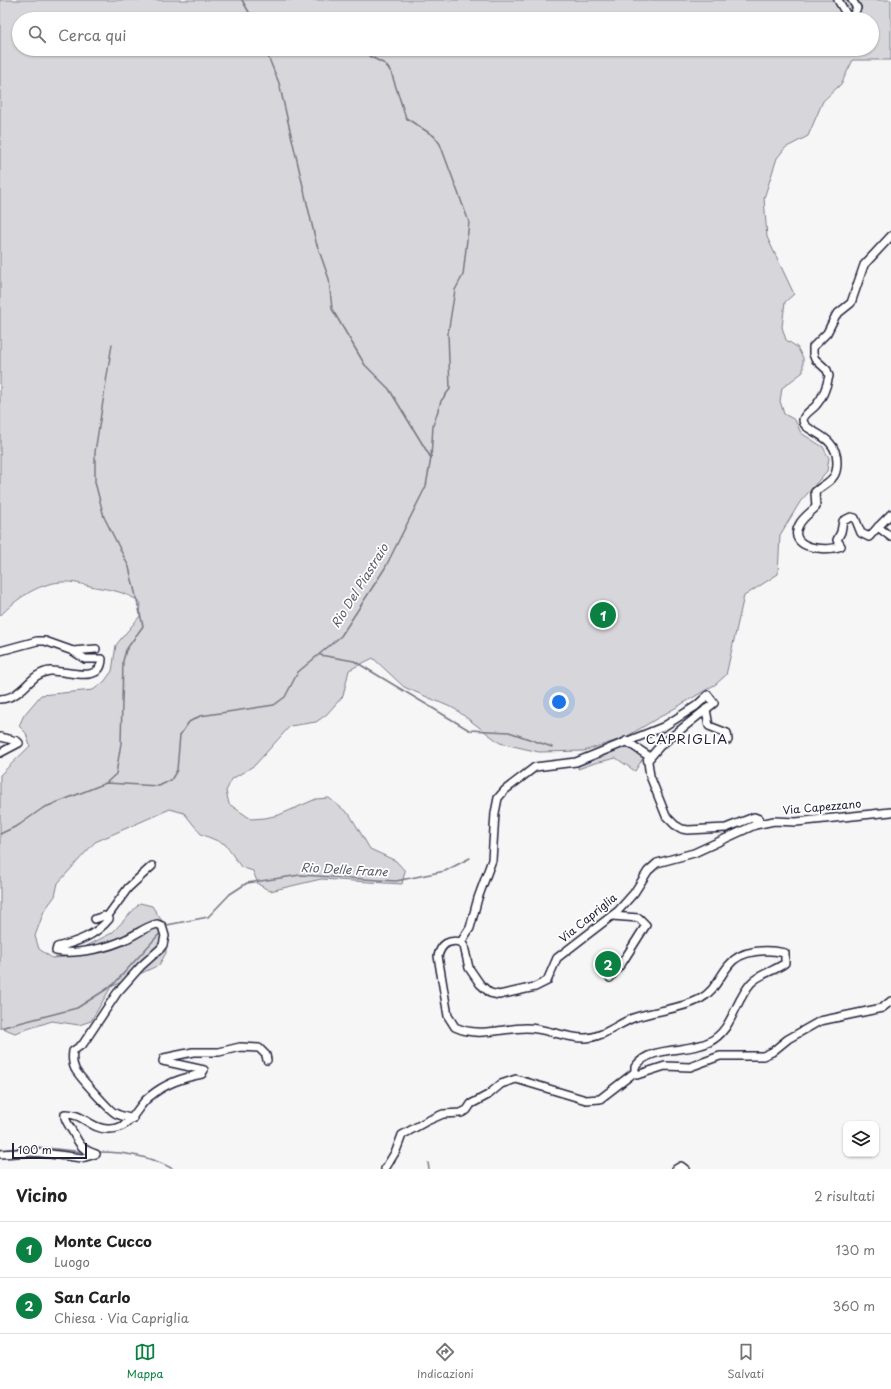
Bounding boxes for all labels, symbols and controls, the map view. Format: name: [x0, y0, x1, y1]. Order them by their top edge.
search box: [12, 12, 879, 56]
icon: search: [26, 23, 48, 45]
text: Cerca qui: [58, 23, 126, 46]
water label: Rio Del Piastraio: [326, 539, 393, 631]
pin: 1: [590, 600, 616, 630]
your location: [549, 692, 569, 712]
district label: CAPRIGLIA: [646, 729, 728, 748]
street label: Via Capezzano: [782, 795, 862, 818]
water label: Rio Delle Frane: [300, 858, 389, 880]
street label: Via Capriglia: [555, 889, 621, 946]
pin: 2: [595, 949, 621, 979]
map controls: [843, 1121, 879, 1157]
button: layers: [843, 1121, 879, 1157]
scale bar: [12, 1141, 87, 1160]
text: 100 m: [18, 1141, 52, 1158]
text: Vicino: [16, 1182, 67, 1208]
text: 2 risultati: [814, 1186, 875, 1205]
text: Monte Cucco: [54, 1229, 152, 1252]
text: 1: [26, 1240, 32, 1259]
text: 130 m: [836, 1240, 875, 1259]
text: Luogo: [54, 1252, 90, 1271]
text: San Carlo: [54, 1285, 130, 1308]
text: 2: [24, 1296, 34, 1315]
text: 360 m: [832, 1296, 875, 1315]
text: Chiesa · Via Capriglia: [54, 1308, 189, 1327]
tab: Mappa: [127, 1341, 163, 1382]
tab: Indicazioni: [417, 1341, 474, 1382]
tab: Salvati: [727, 1341, 764, 1382]

